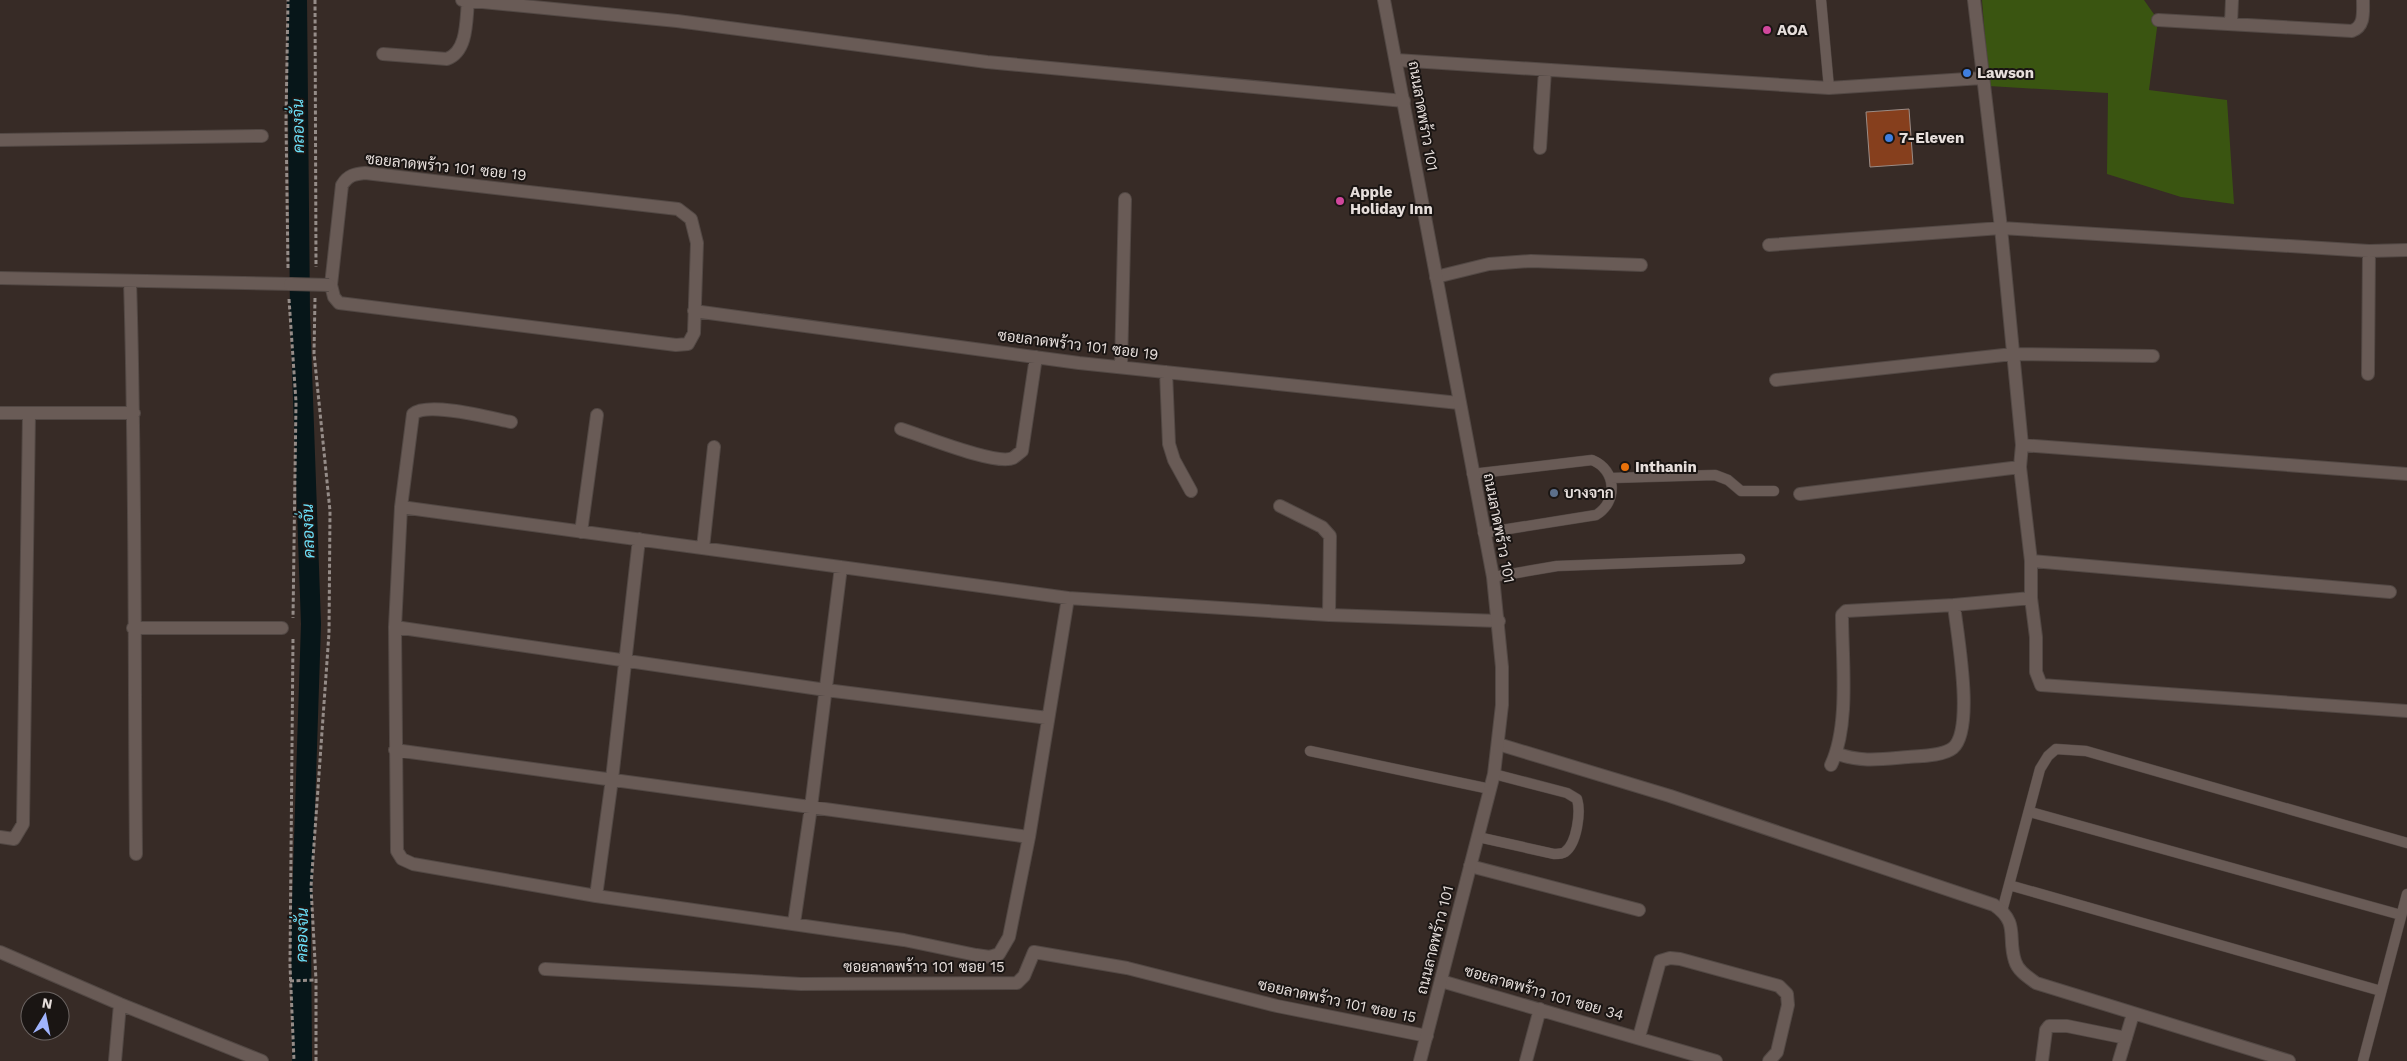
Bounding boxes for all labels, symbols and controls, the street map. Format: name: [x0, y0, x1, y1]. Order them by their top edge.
place label: AOA: [1777, 21, 1808, 39]
marker: AOA: [1761, 24, 1773, 36]
street label: ถนนลาดพร้าว 101: [1404, 59, 1443, 172]
place label: Lawson: [1977, 64, 2034, 82]
marker: Lawson: [1961, 67, 1973, 79]
water label: คลองจั่น: [284, 98, 308, 154]
place label: 7-Eleven: [1899, 129, 1964, 147]
marker: 7-Eleven: [1883, 132, 1895, 144]
street label: ซอยลาดพร้าว 101 ซอย 19: [364, 149, 528, 184]
place label: Apple Holiday Inn: [1350, 183, 1433, 218]
marker: Apple Holiday Inn: [1334, 195, 1346, 207]
street label: ซอยลาดพร้าว 101 ซอย 19: [996, 325, 1160, 364]
place label: Inthanin: [1635, 458, 1697, 476]
marker: Inthanin: [1619, 461, 1631, 473]
street label: ถนนลาดพร้าว 101: [1480, 471, 1519, 584]
place label: บางจาก: [1564, 484, 1614, 502]
marker: บางจาก: [1548, 487, 1560, 499]
water label: คลองจั่น: [293, 503, 318, 559]
street label: ถนนลาดพร้าว 101: [1412, 883, 1457, 996]
water label: คลองจั่น: [288, 907, 312, 963]
street label: ซอยลาดพร้าว 101 ซอย 15: [843, 957, 1005, 976]
street label: ซอยลาดพร้าว 101 ซอย 34: [1462, 961, 1626, 1024]
street label: ซอยลาดพร้าว 101 ซอย 15: [1256, 974, 1418, 1027]
north arrow: [20, 991, 70, 1041]
text: N: [41, 994, 54, 1012]

